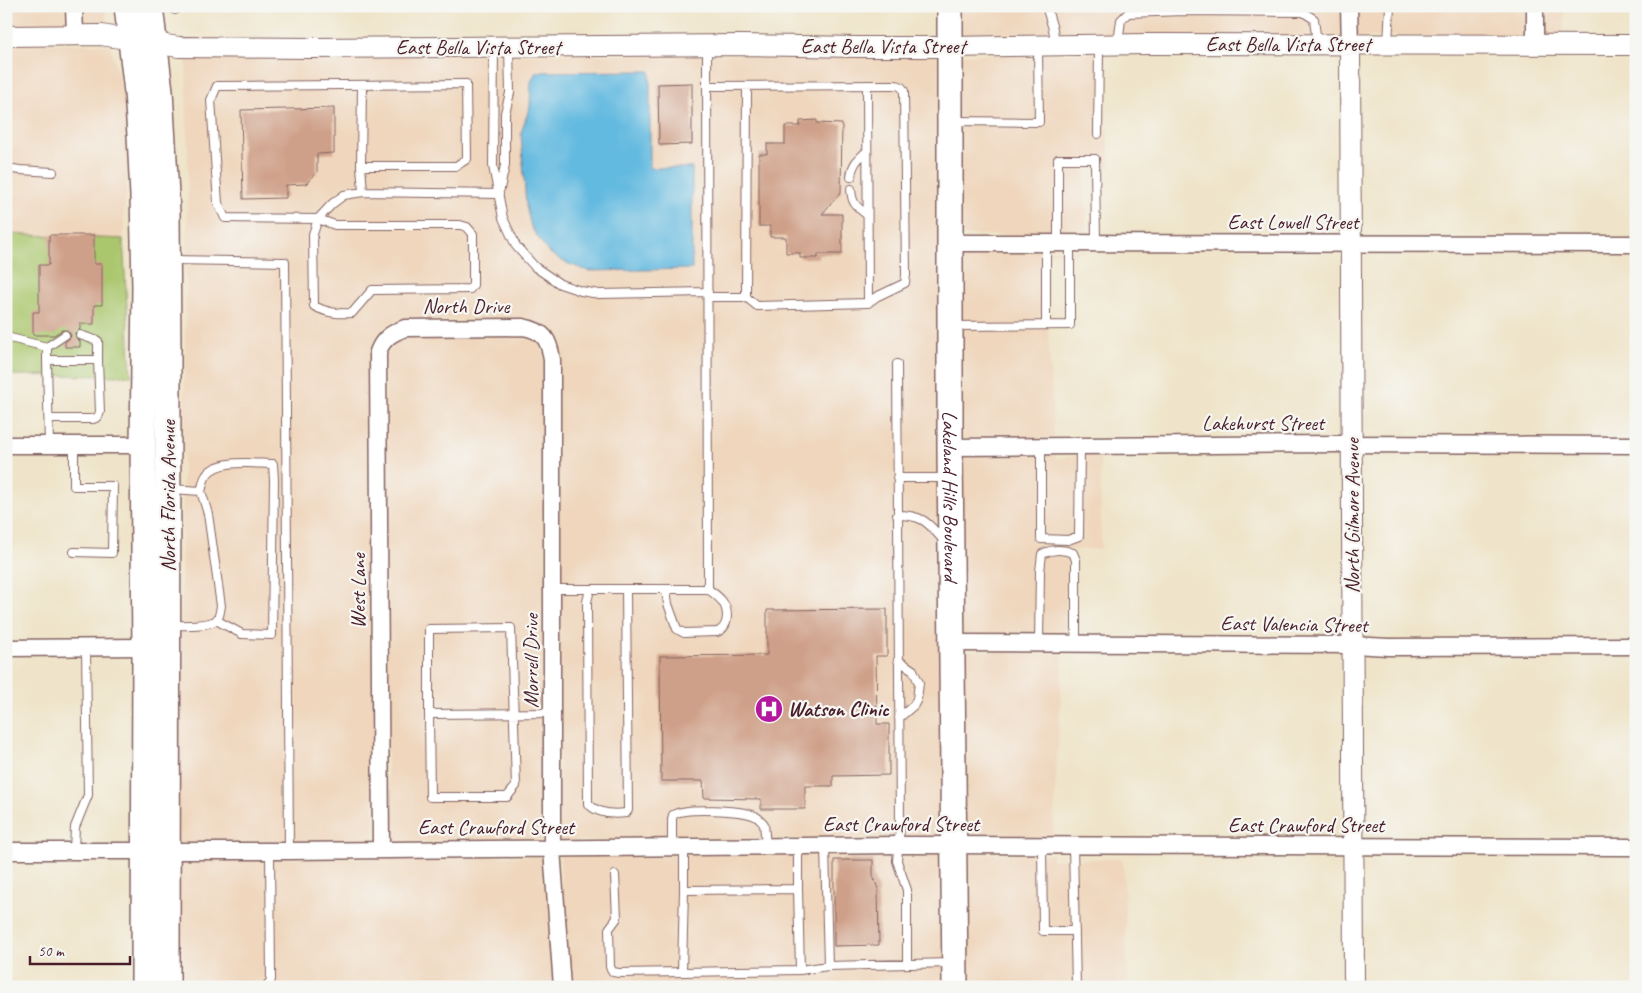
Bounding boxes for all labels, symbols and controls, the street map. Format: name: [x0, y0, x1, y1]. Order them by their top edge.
street label: East Bella Vista Street: [1206, 31, 1373, 57]
street label: East Bella Vista Street: [801, 33, 968, 59]
street label: East Bella Vista Street: [396, 34, 563, 60]
street label: East Lowell Street: [1227, 209, 1361, 235]
street label: North Drive: [423, 293, 510, 319]
street label: Lakehurst Street: [1202, 410, 1326, 436]
street label: Lakeland Hills Boulevard: [937, 411, 964, 585]
street label: North Florida Avenue: [155, 419, 181, 572]
street label: North Gilmore Avenue: [1339, 436, 1365, 594]
street label: West Lane: [345, 552, 371, 629]
street label: East Valencia Street: [1220, 610, 1370, 638]
street label: Morrell Drive: [518, 612, 544, 708]
hospital icon: Watson Clinic: [754, 694, 784, 724]
place label: Watson Clinic: [788, 696, 890, 722]
street label: East Crawford Street: [823, 811, 981, 837]
street label: East Crawford Street: [1228, 812, 1386, 838]
street label: East Crawford Street: [418, 814, 576, 840]
scale bar: [30, 933, 130, 965]
text: 50 m: [38, 942, 65, 961]

